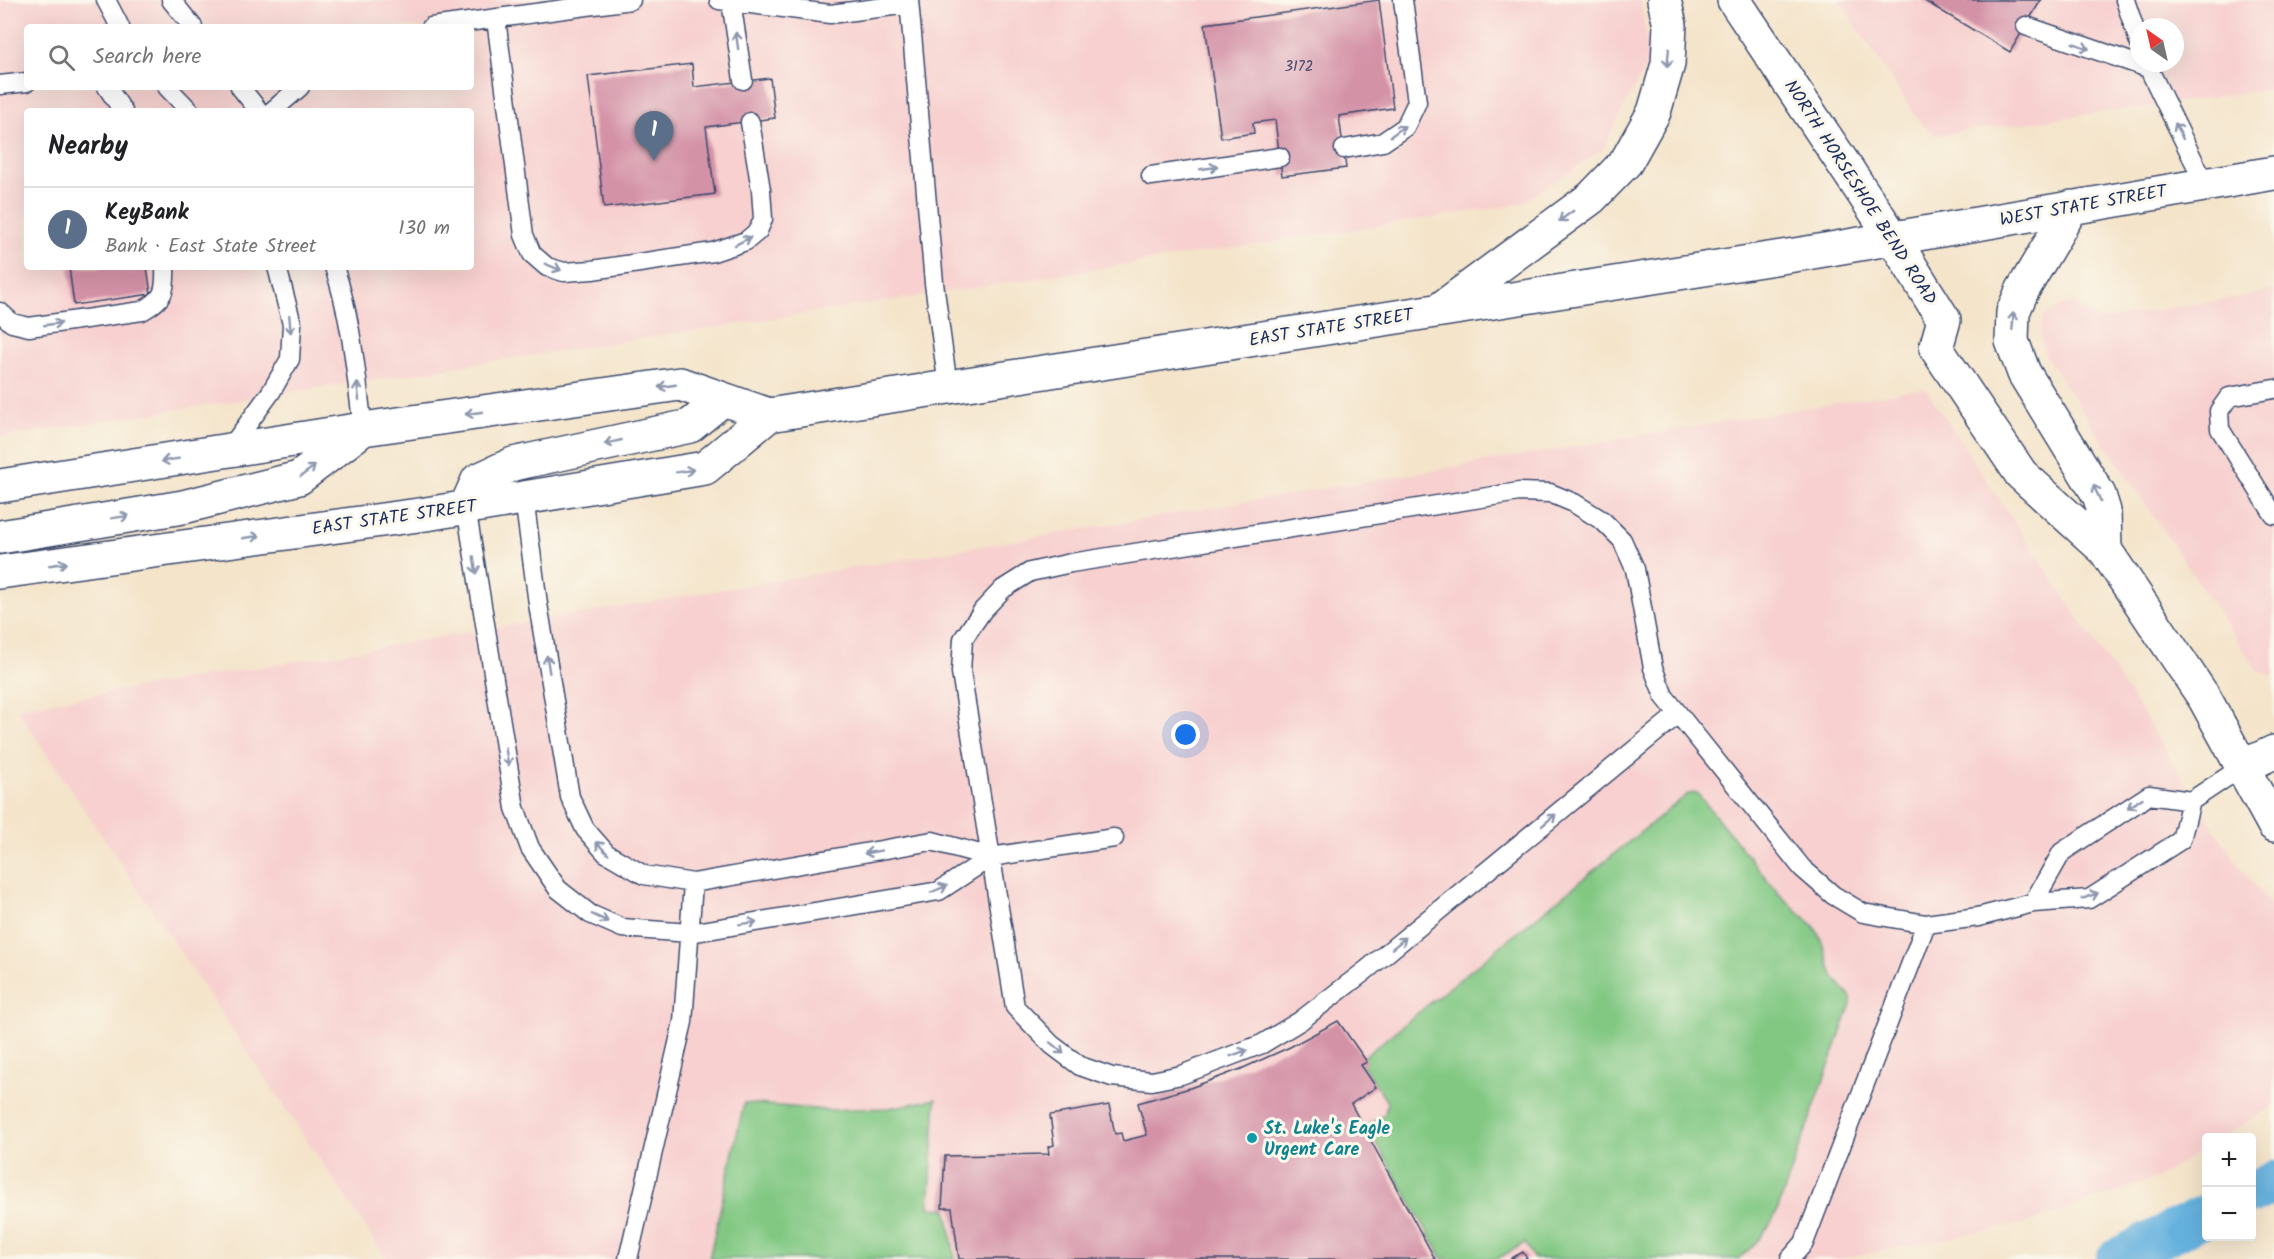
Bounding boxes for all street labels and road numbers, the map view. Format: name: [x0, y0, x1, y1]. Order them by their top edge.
street label: NORTH HORSESHOE BEND ROAD: [1776, 74, 1944, 312]
street label: WEST STATE STREET: [1998, 177, 2170, 235]
street label: EAST STATE STREET: [1247, 301, 1417, 356]
street label: EAST STATE STREET: [310, 492, 480, 544]

